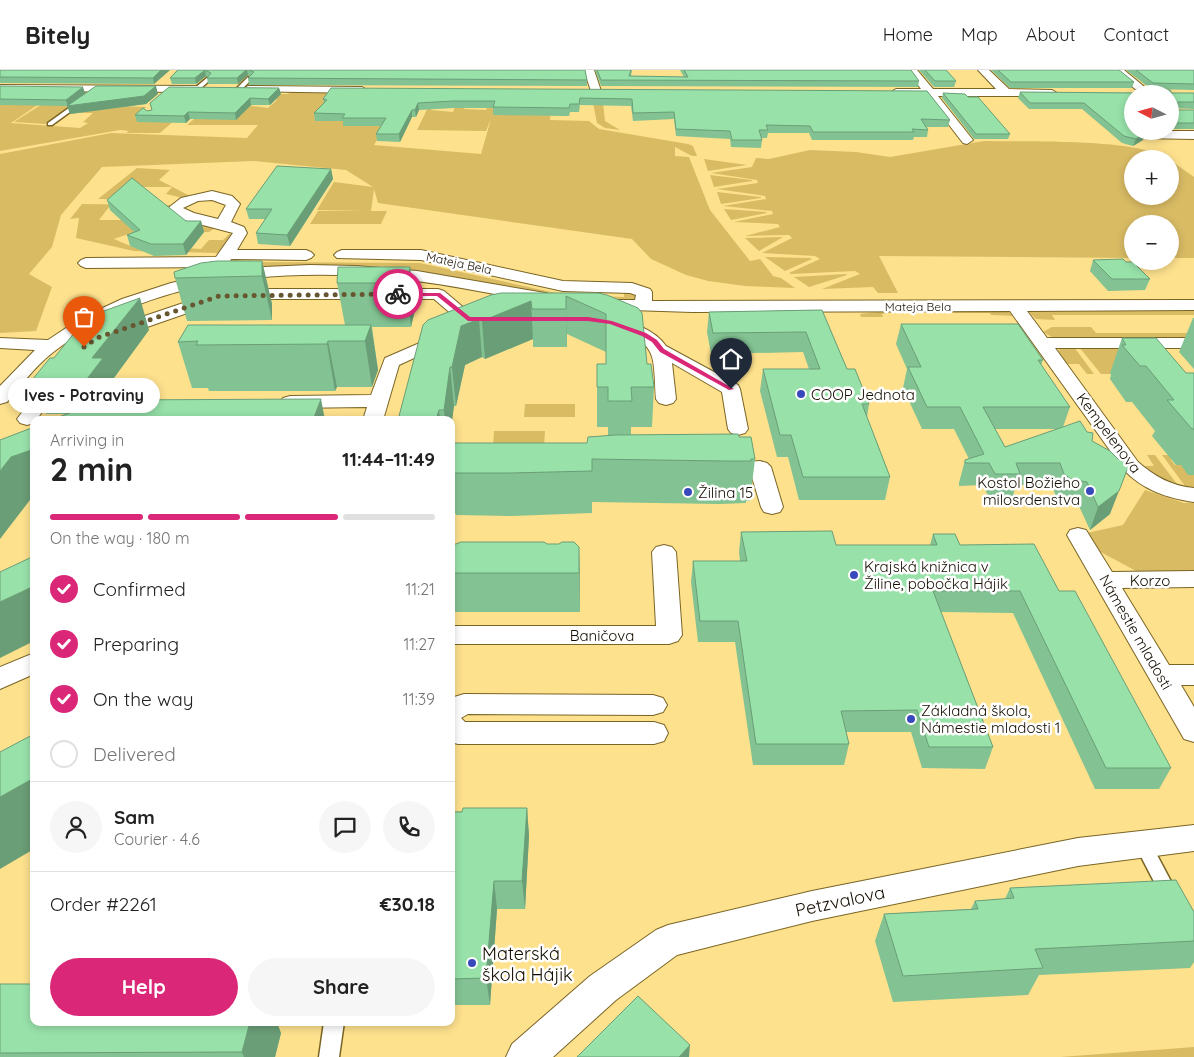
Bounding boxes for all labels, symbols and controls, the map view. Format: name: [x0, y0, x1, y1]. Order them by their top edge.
text: Bitely: [25, 20, 90, 50]
text: Home: [883, 23, 933, 46]
text: Map: [961, 23, 998, 46]
text: About: [1026, 23, 1076, 46]
text: Contact: [1104, 23, 1169, 46]
north arrow: [1124, 85, 1179, 140]
map controls: [1124, 85, 1179, 270]
button: +: [1124, 150, 1179, 205]
button: −: [1124, 215, 1179, 270]
street label: Mateja Bela: [425, 249, 493, 277]
courier: [373, 269, 423, 319]
icon: bike: [384, 280, 412, 308]
pin: [63, 296, 105, 347]
street label: Mateja Bela: [885, 299, 951, 314]
icon: bag: [70, 303, 98, 331]
pin: [710, 338, 752, 389]
icon: home: [717, 345, 745, 373]
callout: Ives - Potraviny: [8, 377, 160, 412]
text: Ives - Potraviny: [24, 385, 144, 405]
place label: COOP Jednota: [811, 385, 915, 404]
marker: COOP Jednota: [795, 388, 807, 400]
street label: Kempelenova: [1073, 389, 1145, 477]
text: Arriving in: [50, 430, 124, 450]
text: 11:44–11:49: [342, 447, 435, 471]
text: 2 min: [50, 449, 133, 489]
place label: Kostol Božieho milosrdenstva: [977, 473, 1080, 509]
place label: Žilina 15: [698, 483, 753, 502]
marker: Kostol Božieho milosrdenstva: [1084, 485, 1096, 497]
marker: Žilina 15: [682, 486, 694, 498]
text: On the way · 180 m: [50, 528, 190, 548]
place label: Krajská knižnica v Žiline, pobočka Hájik: [864, 557, 1008, 593]
marker: Krajská knižnica v Žiline, pobočka Hájik: [848, 569, 860, 581]
street label: Námestie mladosti: [1095, 571, 1177, 693]
street label: Korzo: [1130, 571, 1170, 590]
icon: check: [50, 575, 78, 603]
text: Confirmed: [93, 577, 186, 601]
text: 11:21: [405, 579, 435, 599]
street label: Baničova: [570, 626, 634, 645]
icon: check: [50, 630, 78, 658]
text: Preparing: [93, 632, 179, 656]
text: 11:27: [403, 634, 435, 654]
icon: check: [50, 685, 78, 713]
text: On the way: [93, 687, 194, 711]
text: 11:39: [403, 689, 435, 709]
place label: Základná škola, Námestie mladosti 1: [921, 701, 1060, 737]
marker: Základná škola, Námestie mladosti 1: [905, 713, 917, 725]
text: Delivered: [93, 742, 176, 766]
button: person: [50, 801, 102, 853]
button: chat: [319, 801, 371, 853]
button: phone: [383, 801, 435, 853]
text: Sam: [114, 805, 155, 829]
text: Courier · 4.6: [114, 829, 200, 849]
street label: Petzvalova: [793, 880, 887, 922]
text: Order #2261: [50, 892, 157, 916]
text: €30.18: [380, 892, 435, 916]
place label: Materská škola Hájik: [482, 942, 573, 986]
marker: Materská škola Hájik: [466, 957, 478, 969]
button: Help: [50, 958, 238, 1016]
button: Share: [248, 958, 435, 1016]

